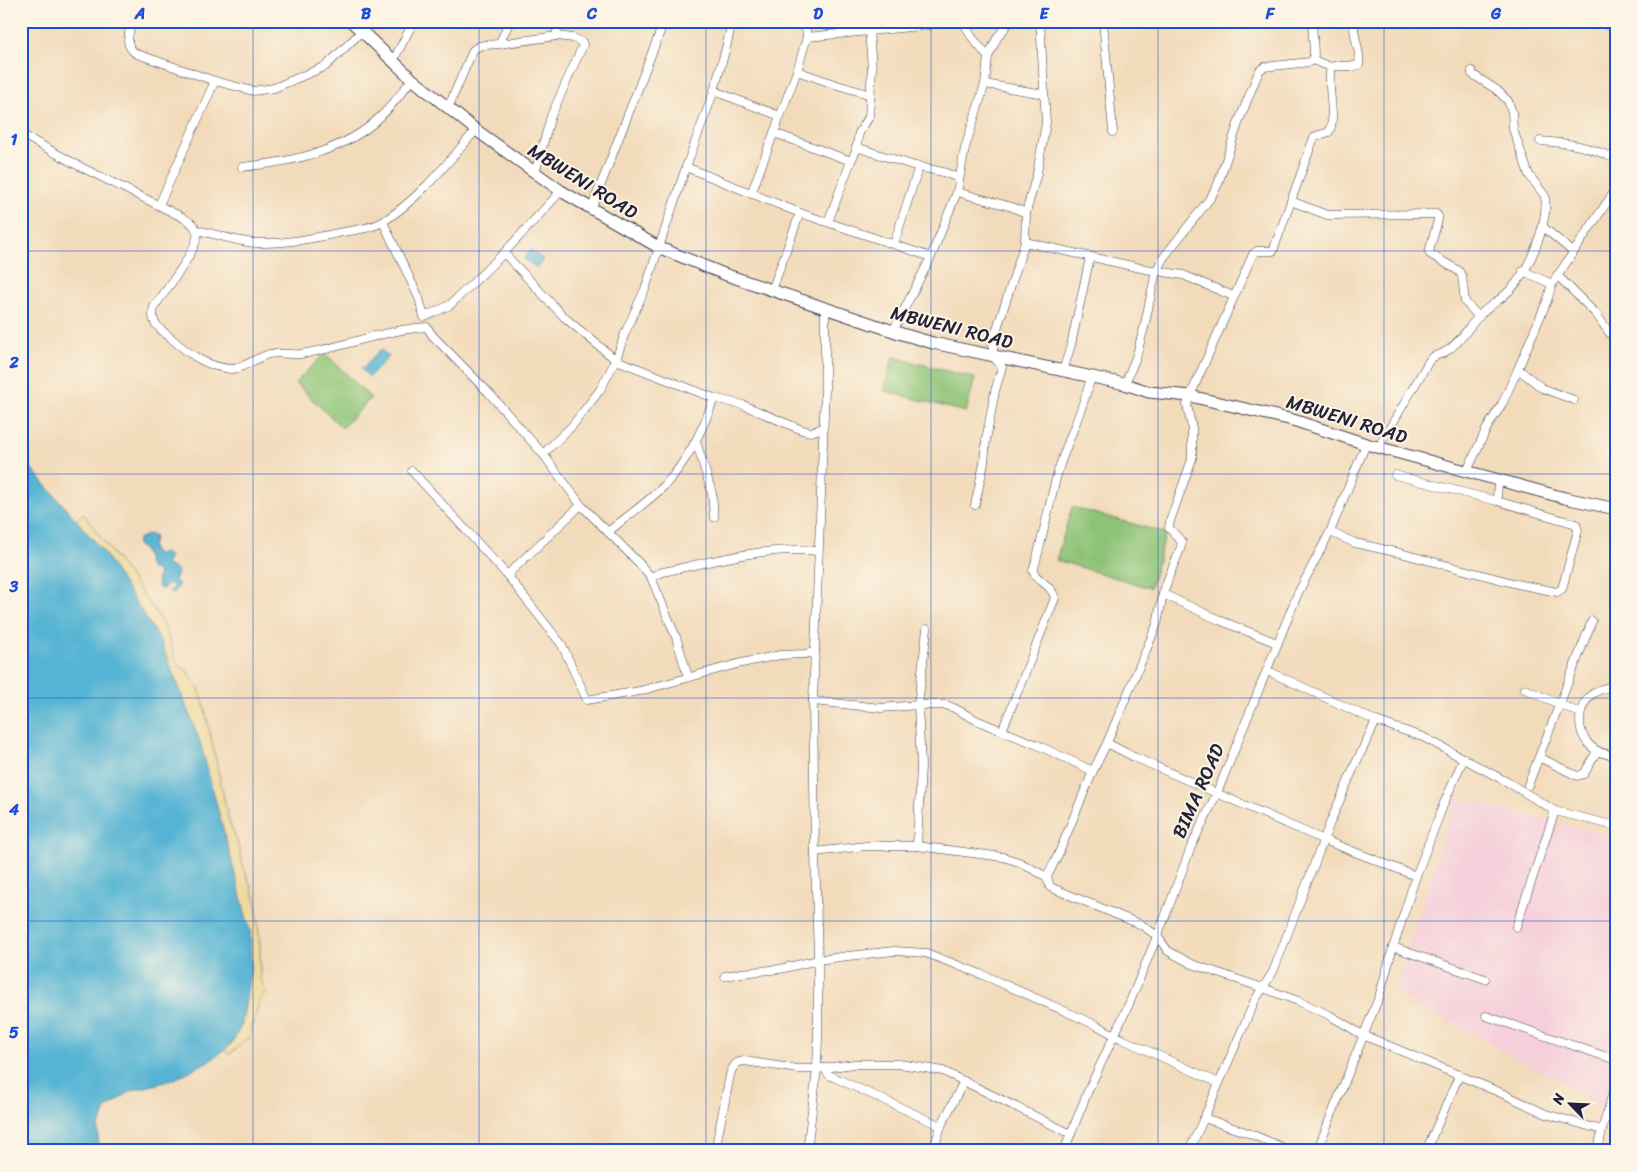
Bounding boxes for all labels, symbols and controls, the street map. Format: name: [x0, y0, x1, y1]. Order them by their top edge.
text: A: [134, 0, 145, 28]
text: B: [361, 0, 372, 28]
text: C: [586, 0, 598, 28]
text: D: [813, 0, 823, 28]
text: E: [1040, 0, 1050, 28]
text: F: [1265, 0, 1276, 28]
text: G: [1490, 0, 1502, 28]
text: 1: [11, 125, 18, 154]
street label: MBWENI ROAD: [521, 134, 645, 228]
street label: MBWENI ROAD: [887, 296, 1017, 358]
text: 2: [8, 348, 19, 377]
street label: MBWENI ROAD: [1282, 385, 1412, 453]
text: 3: [9, 572, 19, 601]
street label: BIMA ROAD: [1162, 738, 1234, 844]
text: 4: [8, 795, 19, 824]
text: 5: [9, 1018, 19, 1047]
north arrow: [1544, 1080, 1594, 1130]
text: N: [1545, 1089, 1572, 1109]

